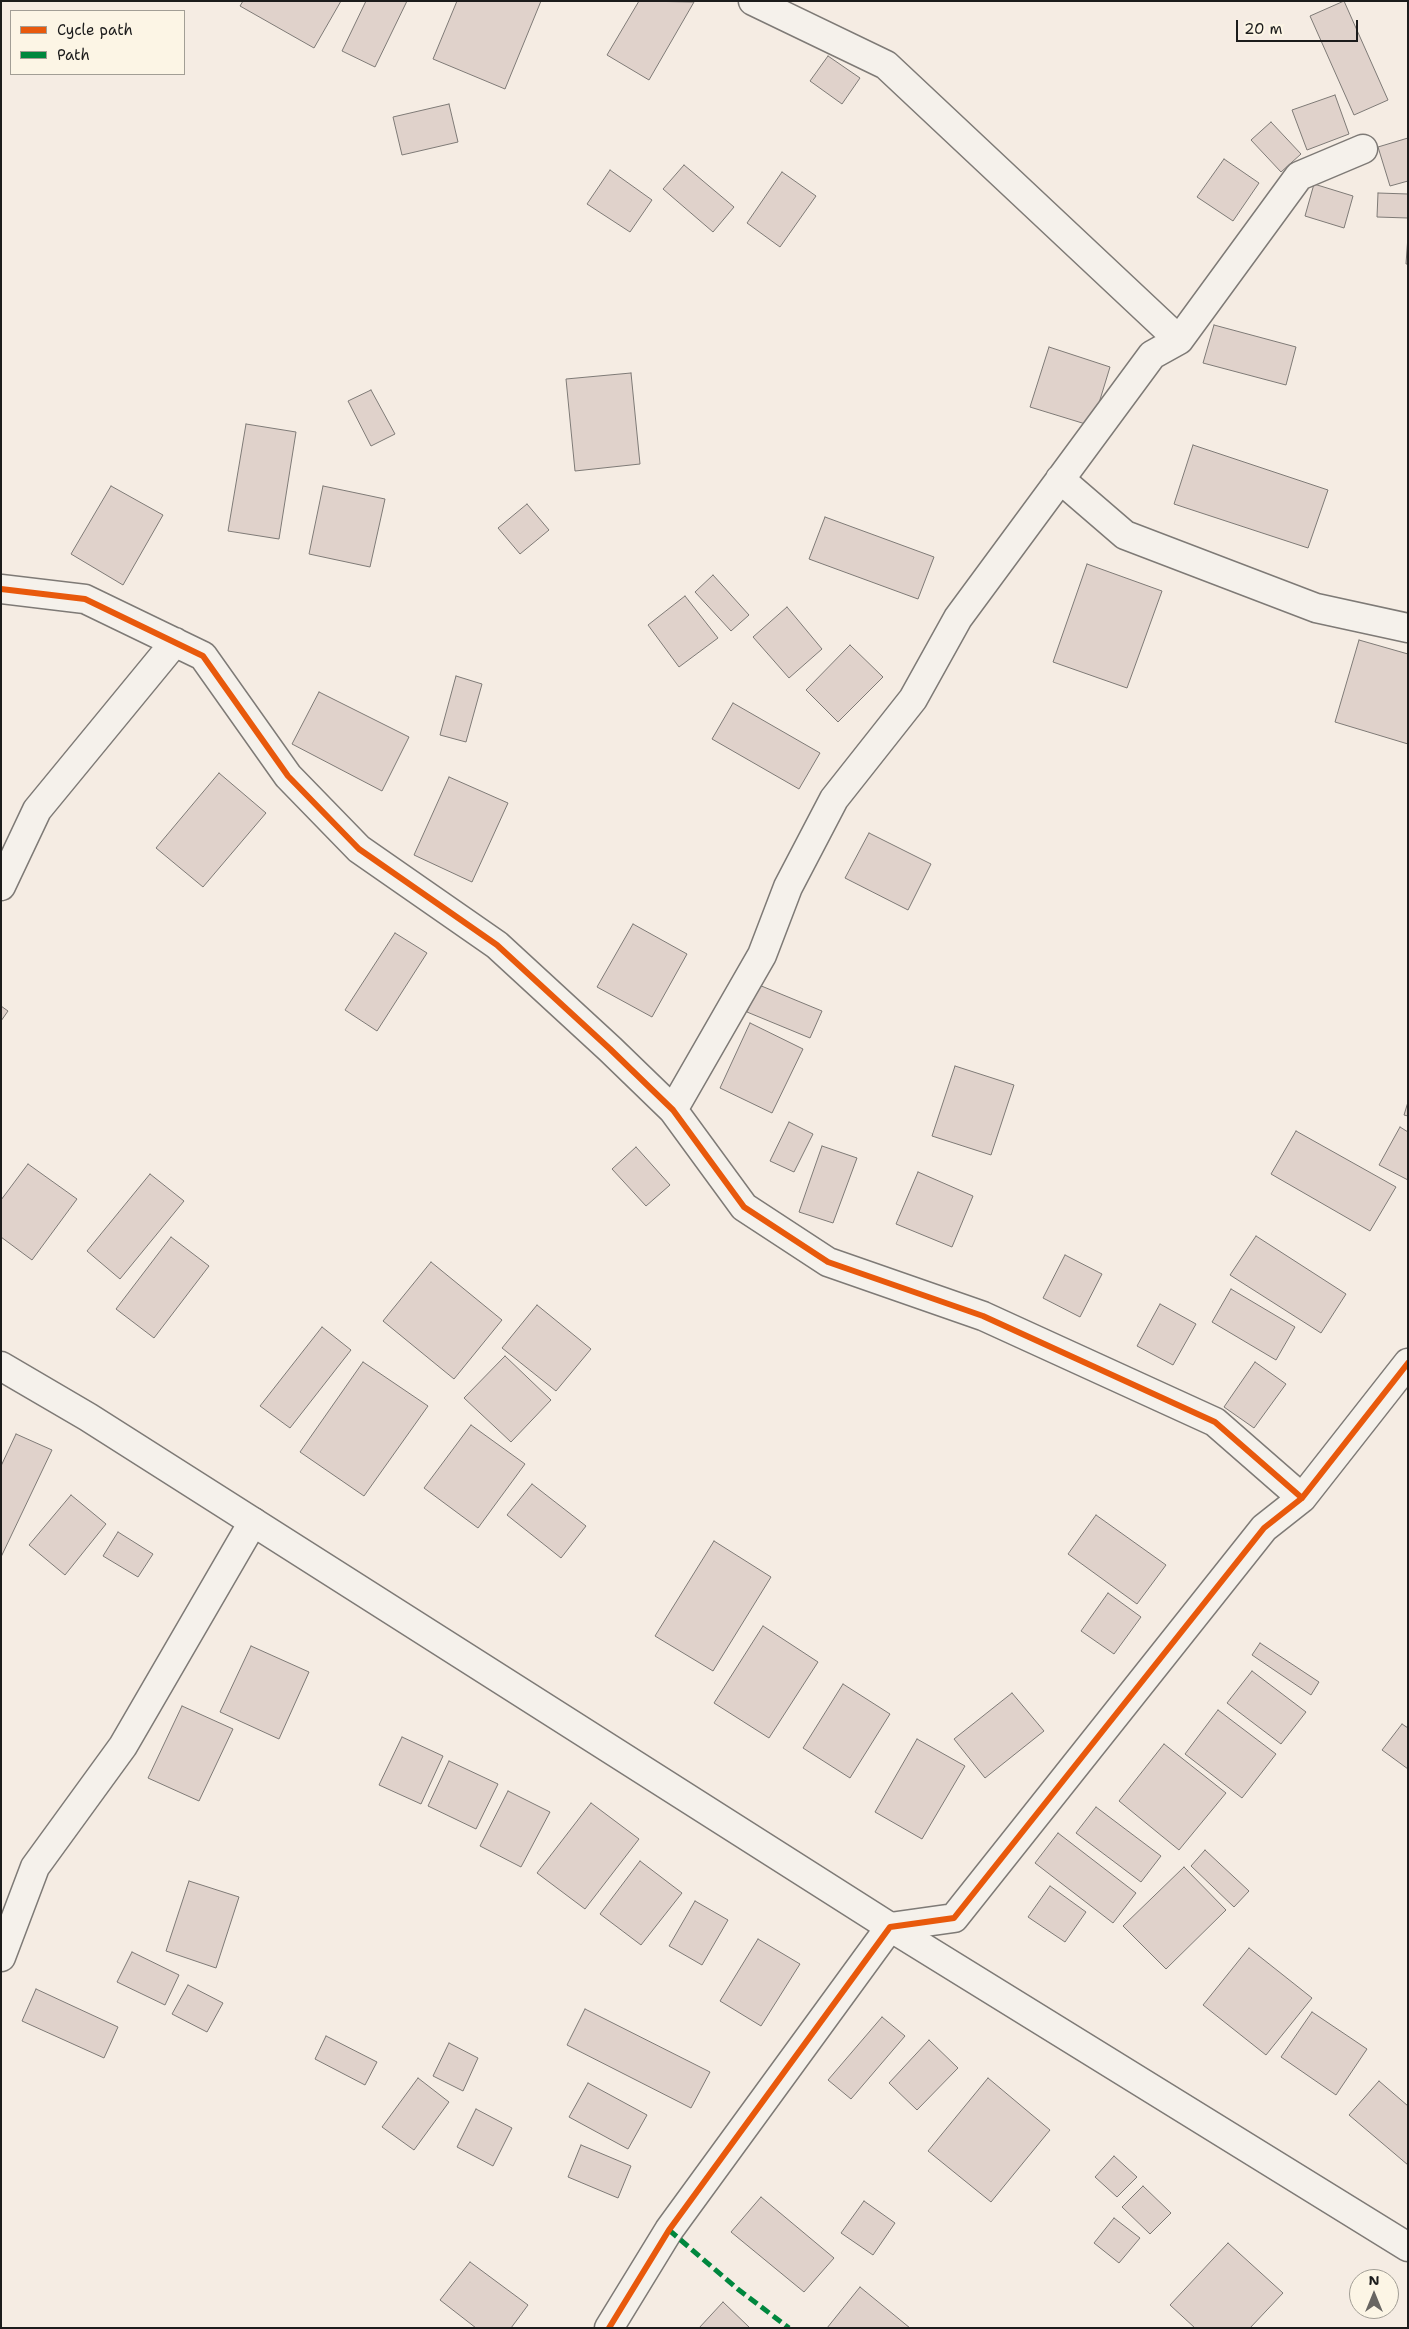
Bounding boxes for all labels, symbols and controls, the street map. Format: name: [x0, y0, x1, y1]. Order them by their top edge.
legend: [10, 10, 185, 75]
scale bar: [1239, 10, 1362, 42]
text: 20 m: [1244, 19, 1283, 39]
text: Cycle path: [57, 20, 133, 40]
text: Path: [57, 45, 90, 65]
north arrow: [1349, 2269, 1399, 2319]
text: N: [1368, 2271, 1380, 2289]

